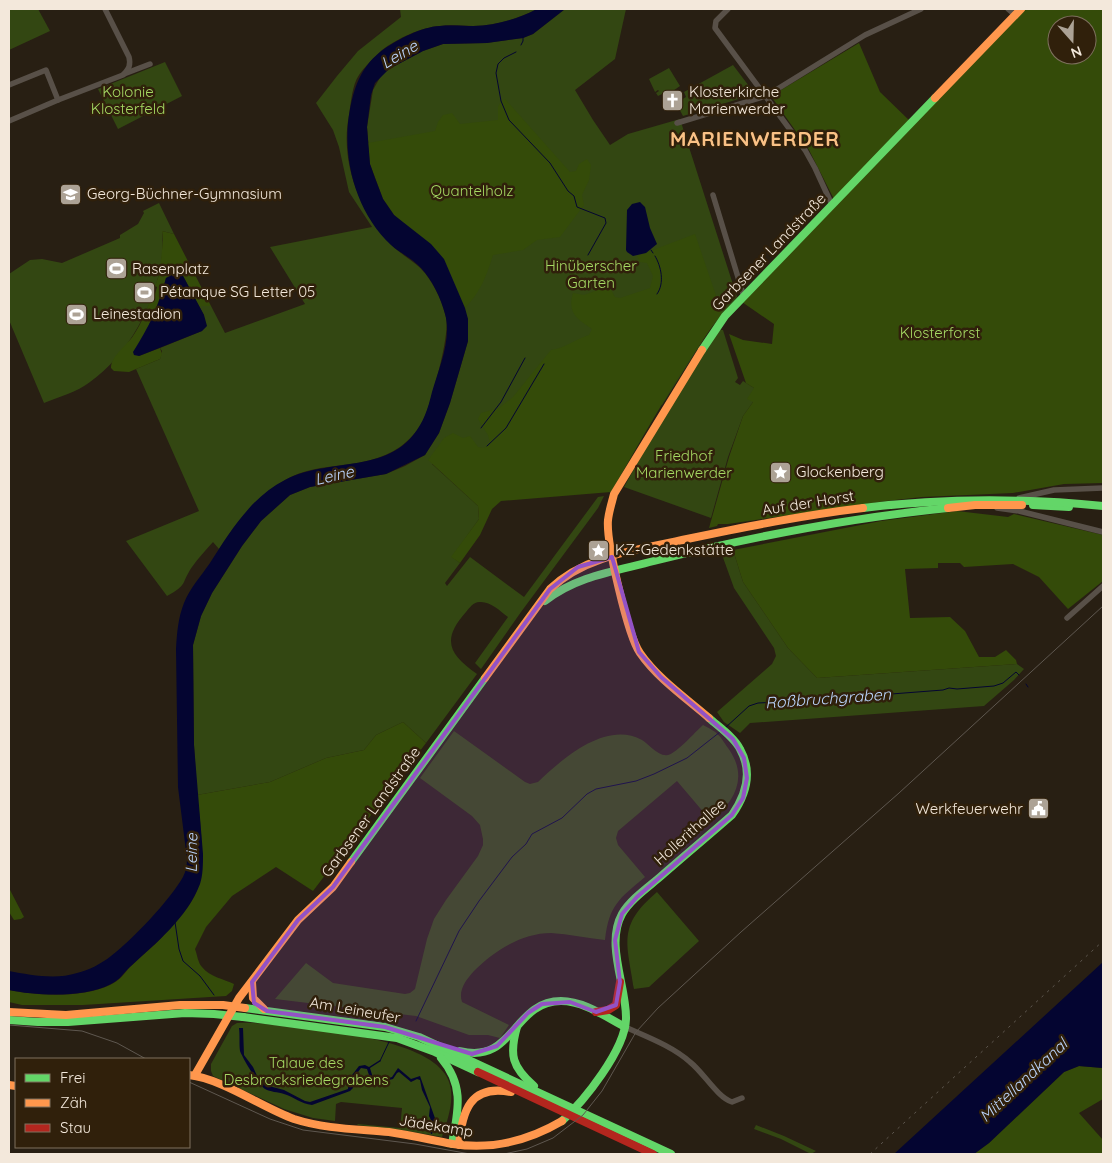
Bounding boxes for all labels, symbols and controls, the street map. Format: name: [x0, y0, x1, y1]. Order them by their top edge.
north arrow: [1047, 15, 1097, 65]
water label: Leine: [377, 35, 422, 73]
text: N: [1069, 42, 1084, 62]
park label: Kolonie Klosterfeld: [91, 82, 165, 118]
place label: Klosterkirche Marienwerder: [689, 82, 785, 118]
church icon: Klosterkirche Marienwerder: [661, 89, 685, 113]
district label: MARIENWERDER: [670, 126, 840, 151]
park label: Quantelholz: [430, 181, 514, 200]
school or university icon: Georg-Büchner-Gymnasium: [59, 182, 83, 206]
place label: Georg-Büchner-Gymnasium: [87, 184, 282, 203]
street label: Garbsener Landstraße: [708, 189, 830, 314]
park label: Hinüberscher Garten: [545, 256, 637, 292]
sports icon: Rasenplatz: [104, 257, 128, 281]
place label: Rasenplatz: [132, 259, 209, 278]
sports icon: Pétanque SG Letter 05: [132, 280, 156, 304]
place label: Pétanque SG Letter 05: [160, 282, 315, 301]
sports icon: Leinestadion: [65, 302, 89, 326]
place label: Leinestadion: [93, 304, 181, 323]
park label: Klosterforst: [900, 323, 980, 342]
park label: Friedhof Marienwerder: [636, 446, 732, 482]
place icon: Glockenberg: [768, 460, 792, 484]
water label: Leine: [313, 461, 356, 489]
place label: Glockenberg: [796, 462, 884, 481]
street label: Auf der Horst: [761, 486, 855, 519]
place icon: KZ-Gedenkstätte: [587, 538, 611, 562]
place label: KZ-Gedenkstätte: [615, 540, 734, 559]
water label: Roßbruchgraben: [764, 684, 892, 712]
street label: Garbsener Landstraße: [317, 743, 424, 881]
street label: Hollerithallee: [650, 794, 730, 869]
public building icon: Werkfeuerwehr: [1027, 797, 1051, 821]
place label: Werkfeuerwehr: [916, 799, 1023, 818]
water label: Leine: [181, 832, 201, 873]
street label: Am Leineufer: [308, 992, 402, 1027]
water label: Mittellandkanal: [975, 1032, 1073, 1126]
park label: Talaue des Desbrocksriedegrabens: [223, 1053, 389, 1089]
legend: [15, 1058, 190, 1148]
text: Frei: [60, 1068, 86, 1087]
text: Zäh: [60, 1093, 87, 1112]
street label: Jädekamp: [398, 1110, 475, 1141]
text: Stau: [60, 1118, 91, 1137]

